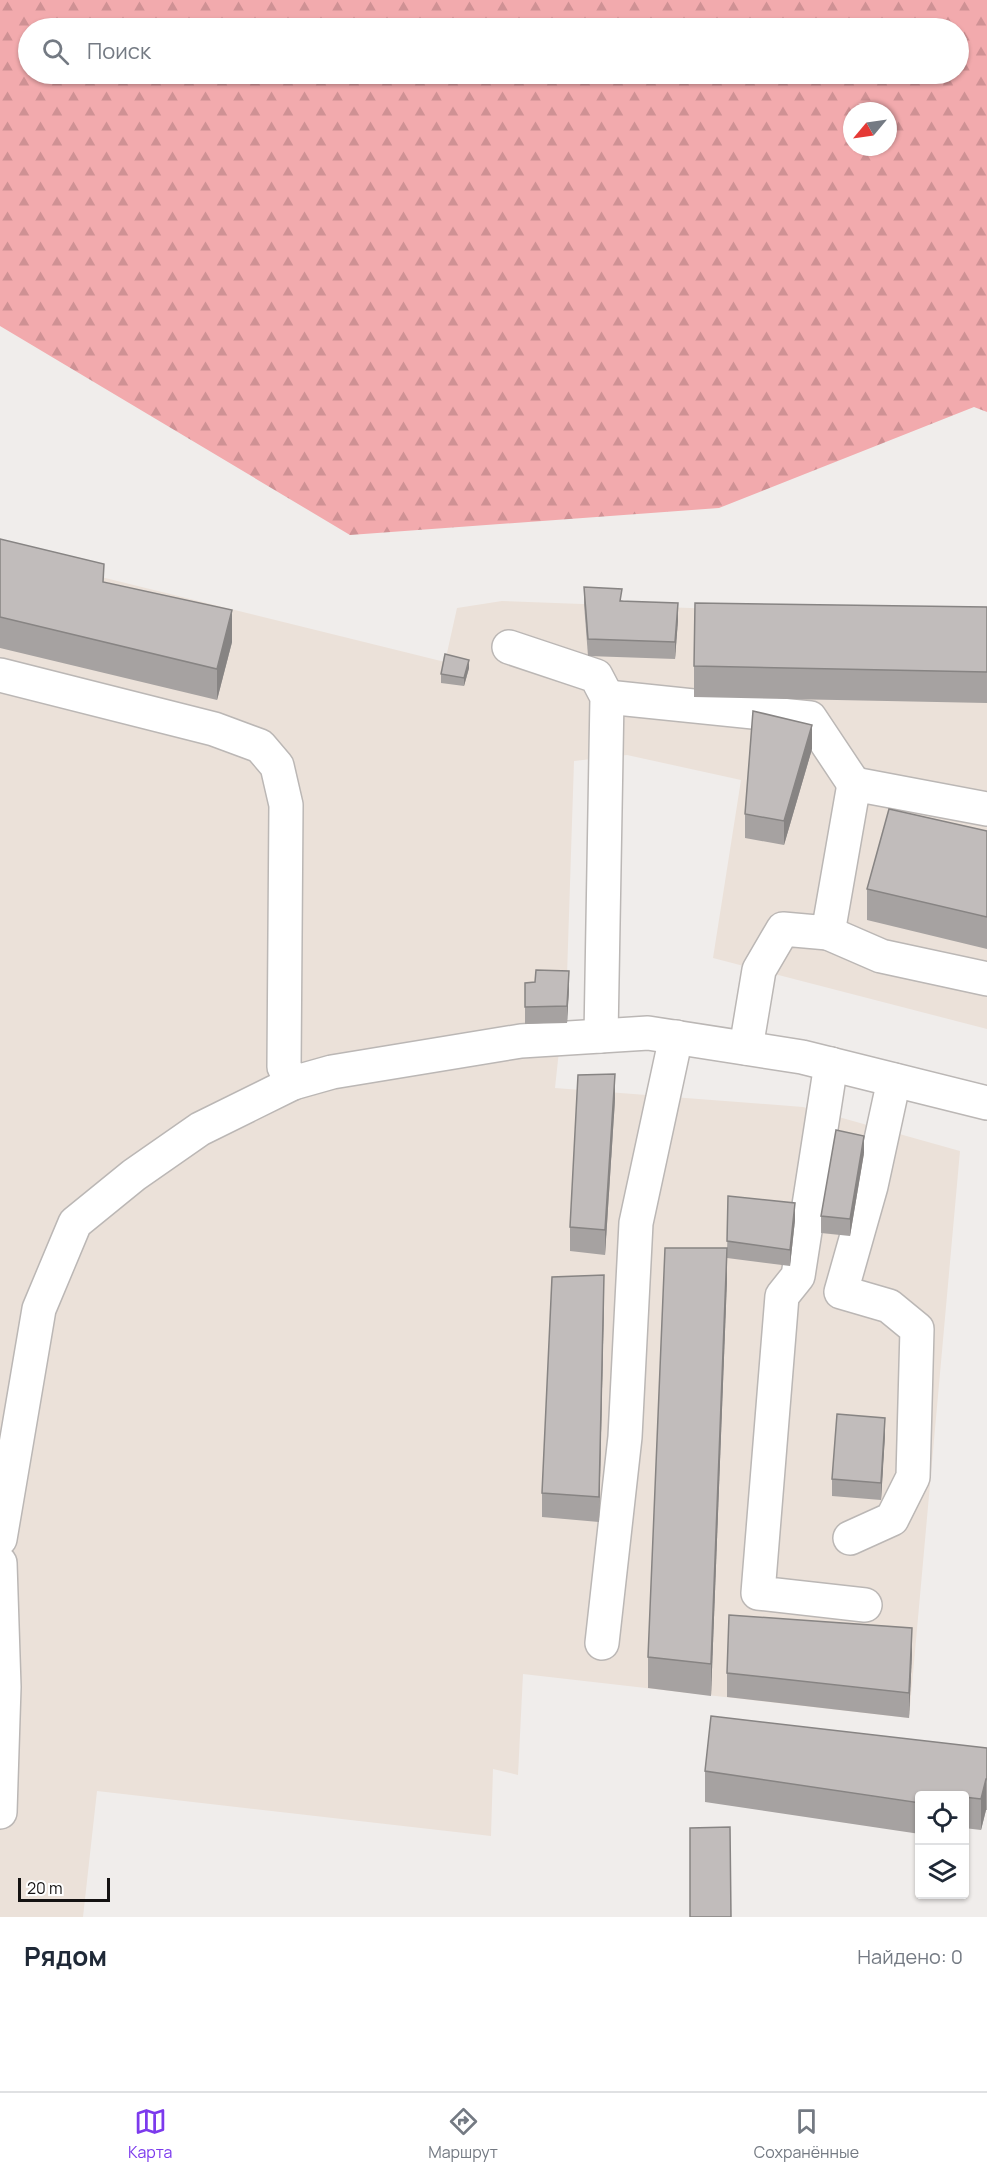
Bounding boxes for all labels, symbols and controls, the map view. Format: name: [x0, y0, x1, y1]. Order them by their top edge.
search box: [18, 18, 969, 84]
icon: search: [39, 35, 72, 68]
text: Поиск: [87, 36, 151, 66]
north arrow: [843, 102, 897, 156]
map controls: [915, 1791, 969, 1899]
button: locate: [915, 1791, 969, 1845]
button: layers: [915, 1845, 969, 1899]
scale bar: [18, 1875, 110, 1902]
text: 20 m: [27, 1877, 63, 1899]
text: Рядом: [24, 1938, 107, 1974]
text: Найдено: 0: [857, 1943, 963, 1970]
tab: Карта: [128, 2105, 172, 2163]
tab: Маршрут: [428, 2105, 498, 2163]
tab: Сохранённые: [754, 2105, 859, 2163]

